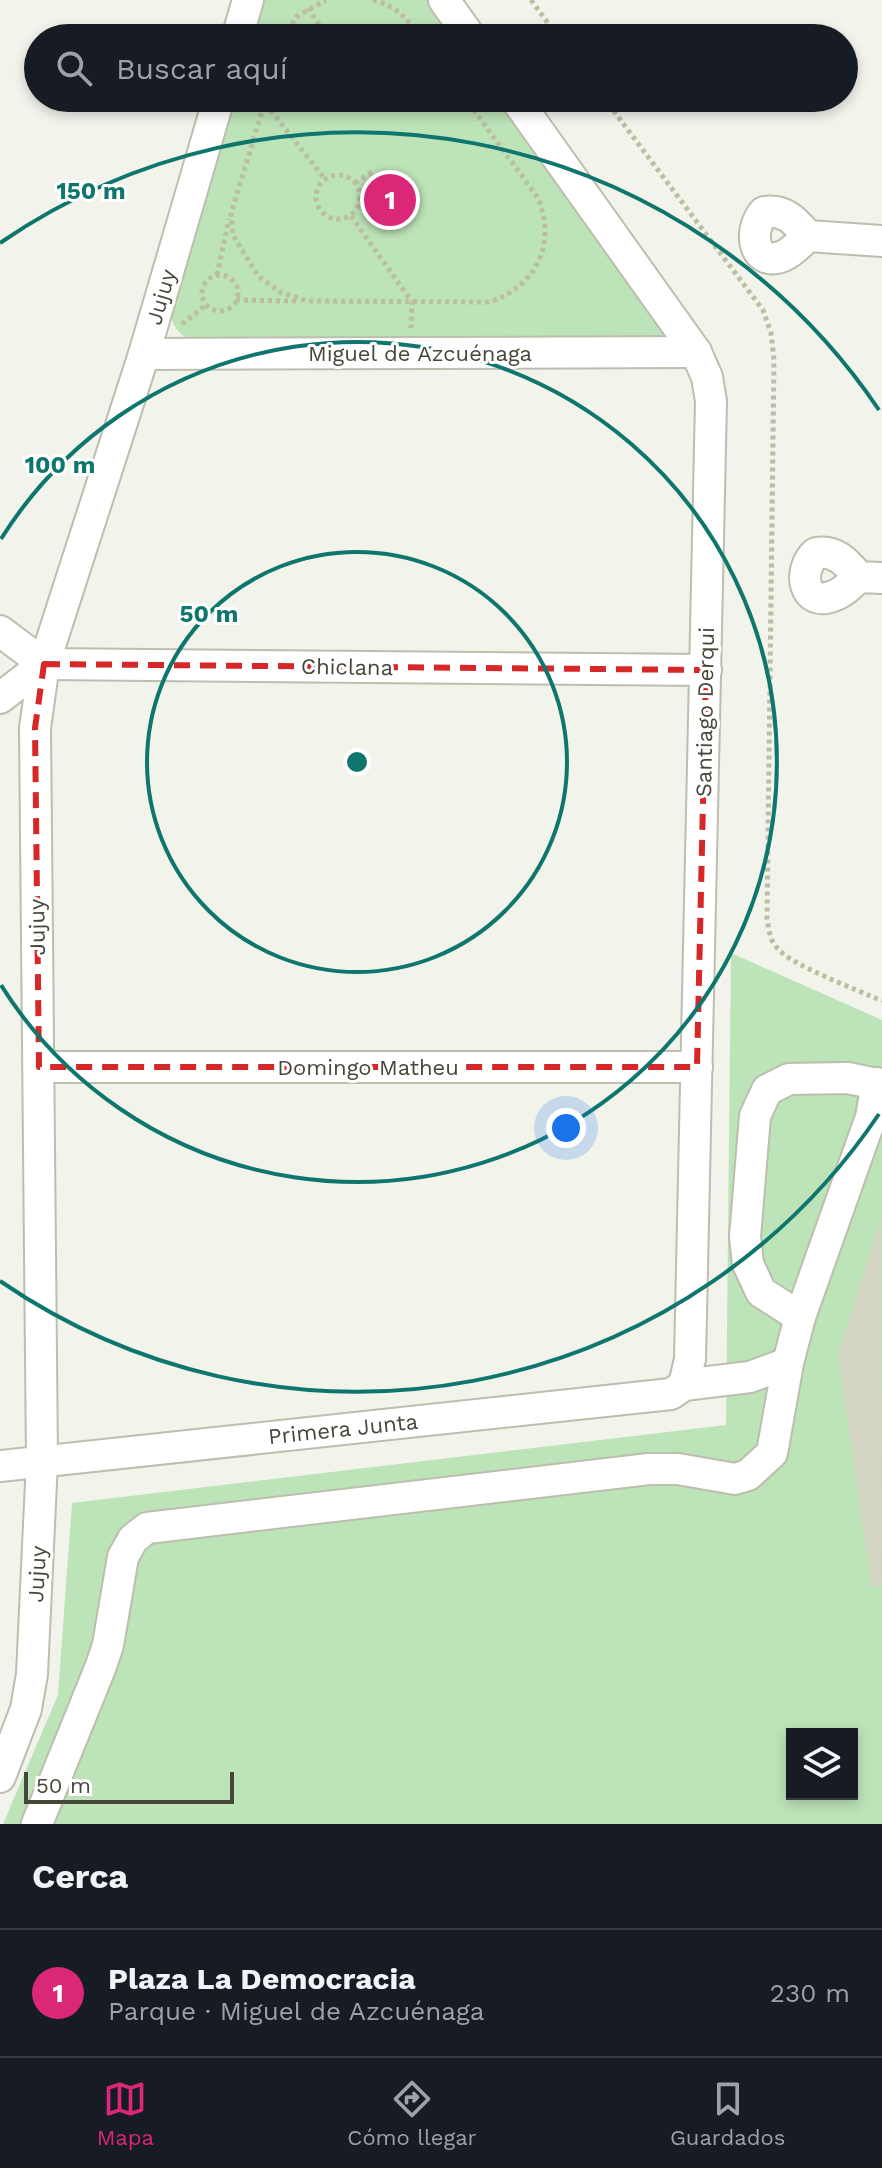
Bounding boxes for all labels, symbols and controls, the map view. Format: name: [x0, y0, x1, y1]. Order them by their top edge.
search box: [24, 24, 858, 112]
icon: search: [52, 46, 96, 90]
text: Buscar aquí: [116, 51, 288, 86]
pin: 1: [364, 170, 416, 230]
text: 150 m: [56, 177, 126, 205]
street label: Jujuy: [141, 266, 181, 328]
street label: Miguel de Azcuénaga: [308, 341, 532, 366]
text: 100 m: [25, 451, 95, 479]
text: 50 m: [180, 600, 238, 628]
street label: Santiago Derqui: [691, 627, 719, 797]
street label: Chiclana: [301, 654, 393, 680]
centre of rings: [343, 748, 371, 776]
street label: Jujuy: [24, 898, 50, 956]
street label: Domingo Matheu: [277, 1055, 459, 1080]
your location: [546, 1108, 586, 1148]
street label: Primera Junta: [267, 1409, 419, 1449]
street label: Jujuy: [23, 1544, 51, 1603]
map controls: [786, 1728, 858, 1800]
button: layers: [786, 1728, 858, 1800]
scale bar: [24, 1768, 234, 1804]
text: 50 m: [36, 1773, 91, 1798]
text: Cerca: [32, 1856, 128, 1896]
text: Plaza La Democracia: [108, 1961, 416, 1996]
text: 1: [52, 1978, 64, 2008]
text: 230 m: [770, 1978, 850, 2008]
text: Parque · Miguel de Azcuénaga: [108, 1996, 485, 2026]
tab: Mapa: [97, 2077, 154, 2150]
tab: Cómo llegar: [347, 2077, 477, 2150]
tab: Guardados: [670, 2077, 785, 2150]

